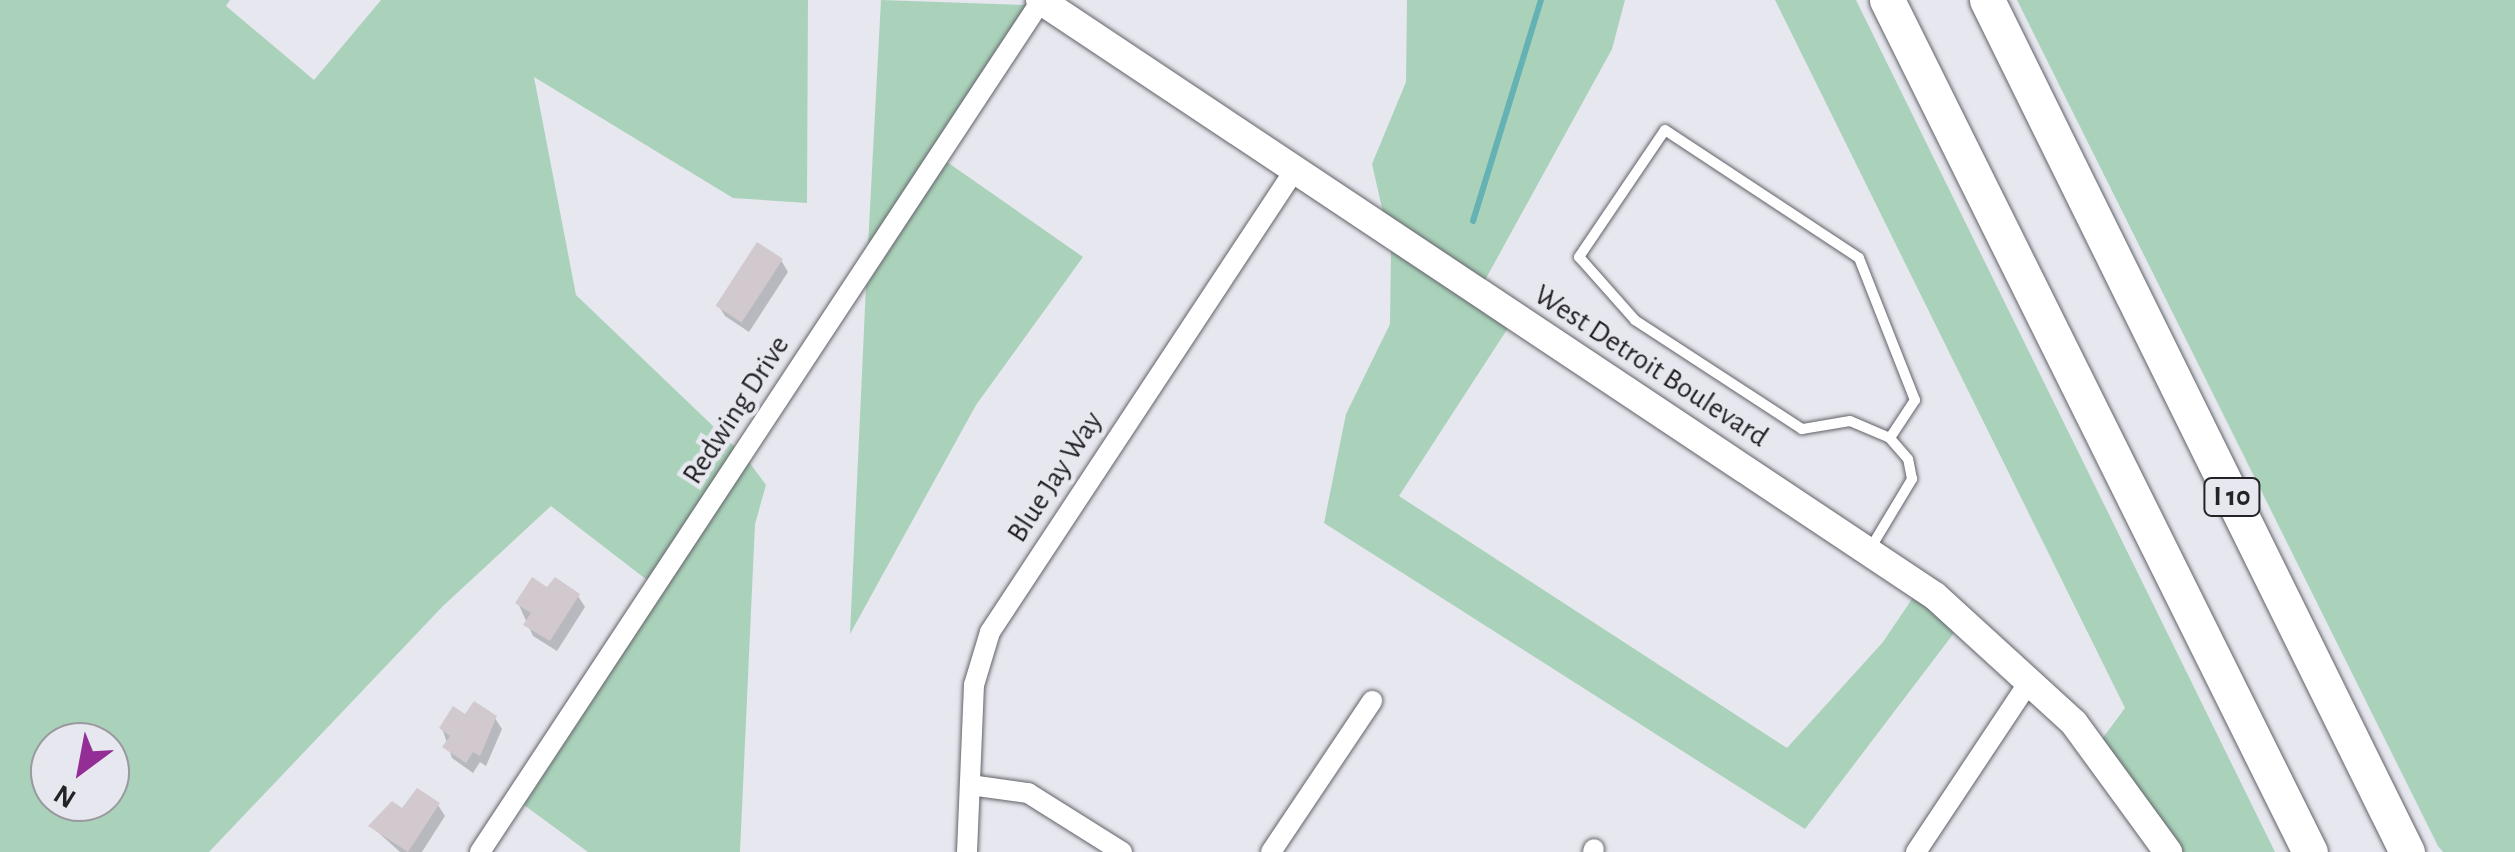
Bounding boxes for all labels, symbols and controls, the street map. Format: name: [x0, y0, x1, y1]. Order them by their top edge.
street label: West Detroit Boulevard: [1527, 277, 1775, 455]
street label: Redwing Drive: [675, 329, 797, 491]
street label: Blue Jay Way: [999, 405, 1111, 549]
road number: I 10: [2202, 474, 2262, 520]
north arrow: [30, 722, 130, 822]
text: N: [49, 779, 81, 813]

